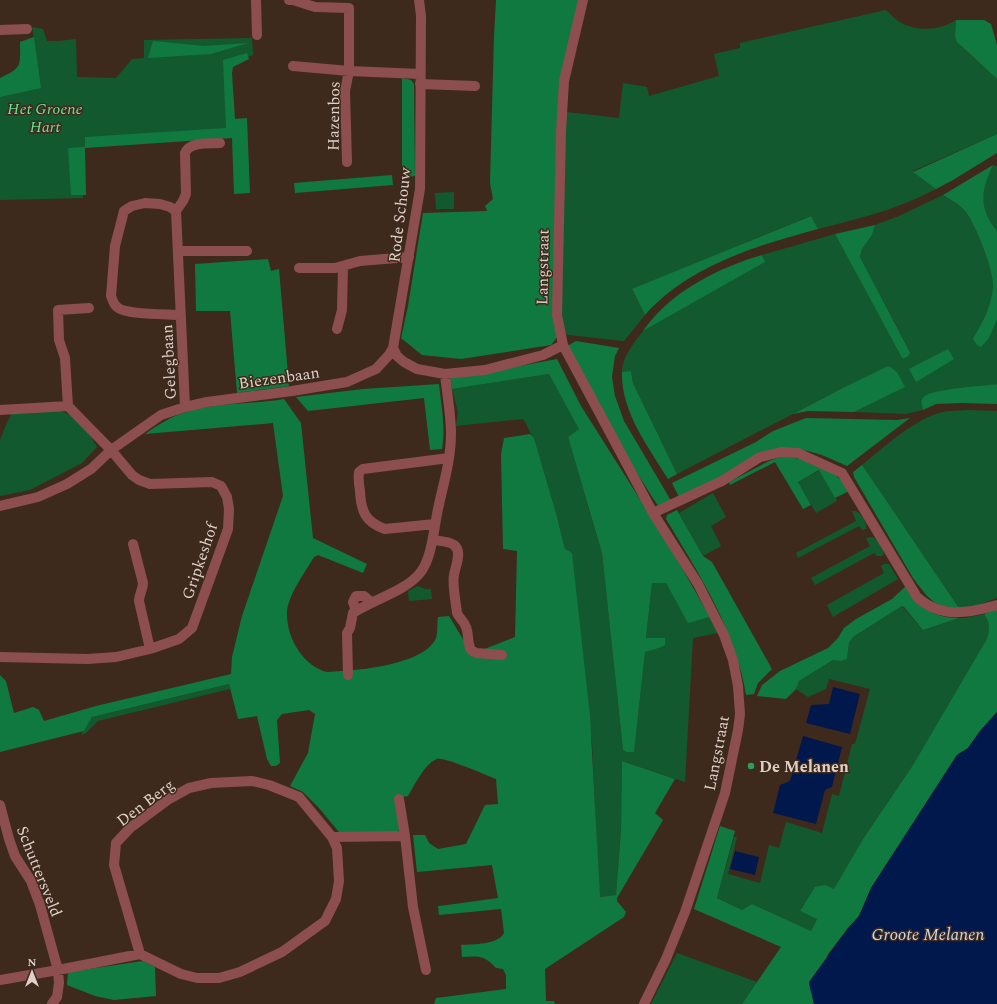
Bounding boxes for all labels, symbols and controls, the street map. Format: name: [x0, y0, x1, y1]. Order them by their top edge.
street label: Hazenbos: [321, 81, 347, 151]
park label: Het Groene Hart: [7, 97, 83, 139]
street label: Rode Schouw: [382, 165, 418, 264]
street label: Langstraat: [530, 228, 556, 305]
street label: Gelegbaan: [155, 324, 183, 400]
street label: Biezenbaan: [237, 360, 321, 396]
street label: Gripkeshof: [176, 518, 225, 603]
street label: Langstraat: [698, 713, 736, 793]
place label: De Melanen: [759, 755, 849, 779]
marker: De Melanen: [746, 761, 756, 771]
street label: Den Berg: [112, 773, 180, 833]
street label: Schuttersveld: [10, 822, 68, 921]
water label: Groote Melanen: [871, 922, 985, 948]
north arrow: [12, 952, 52, 992]
text: N: [28, 954, 37, 971]

